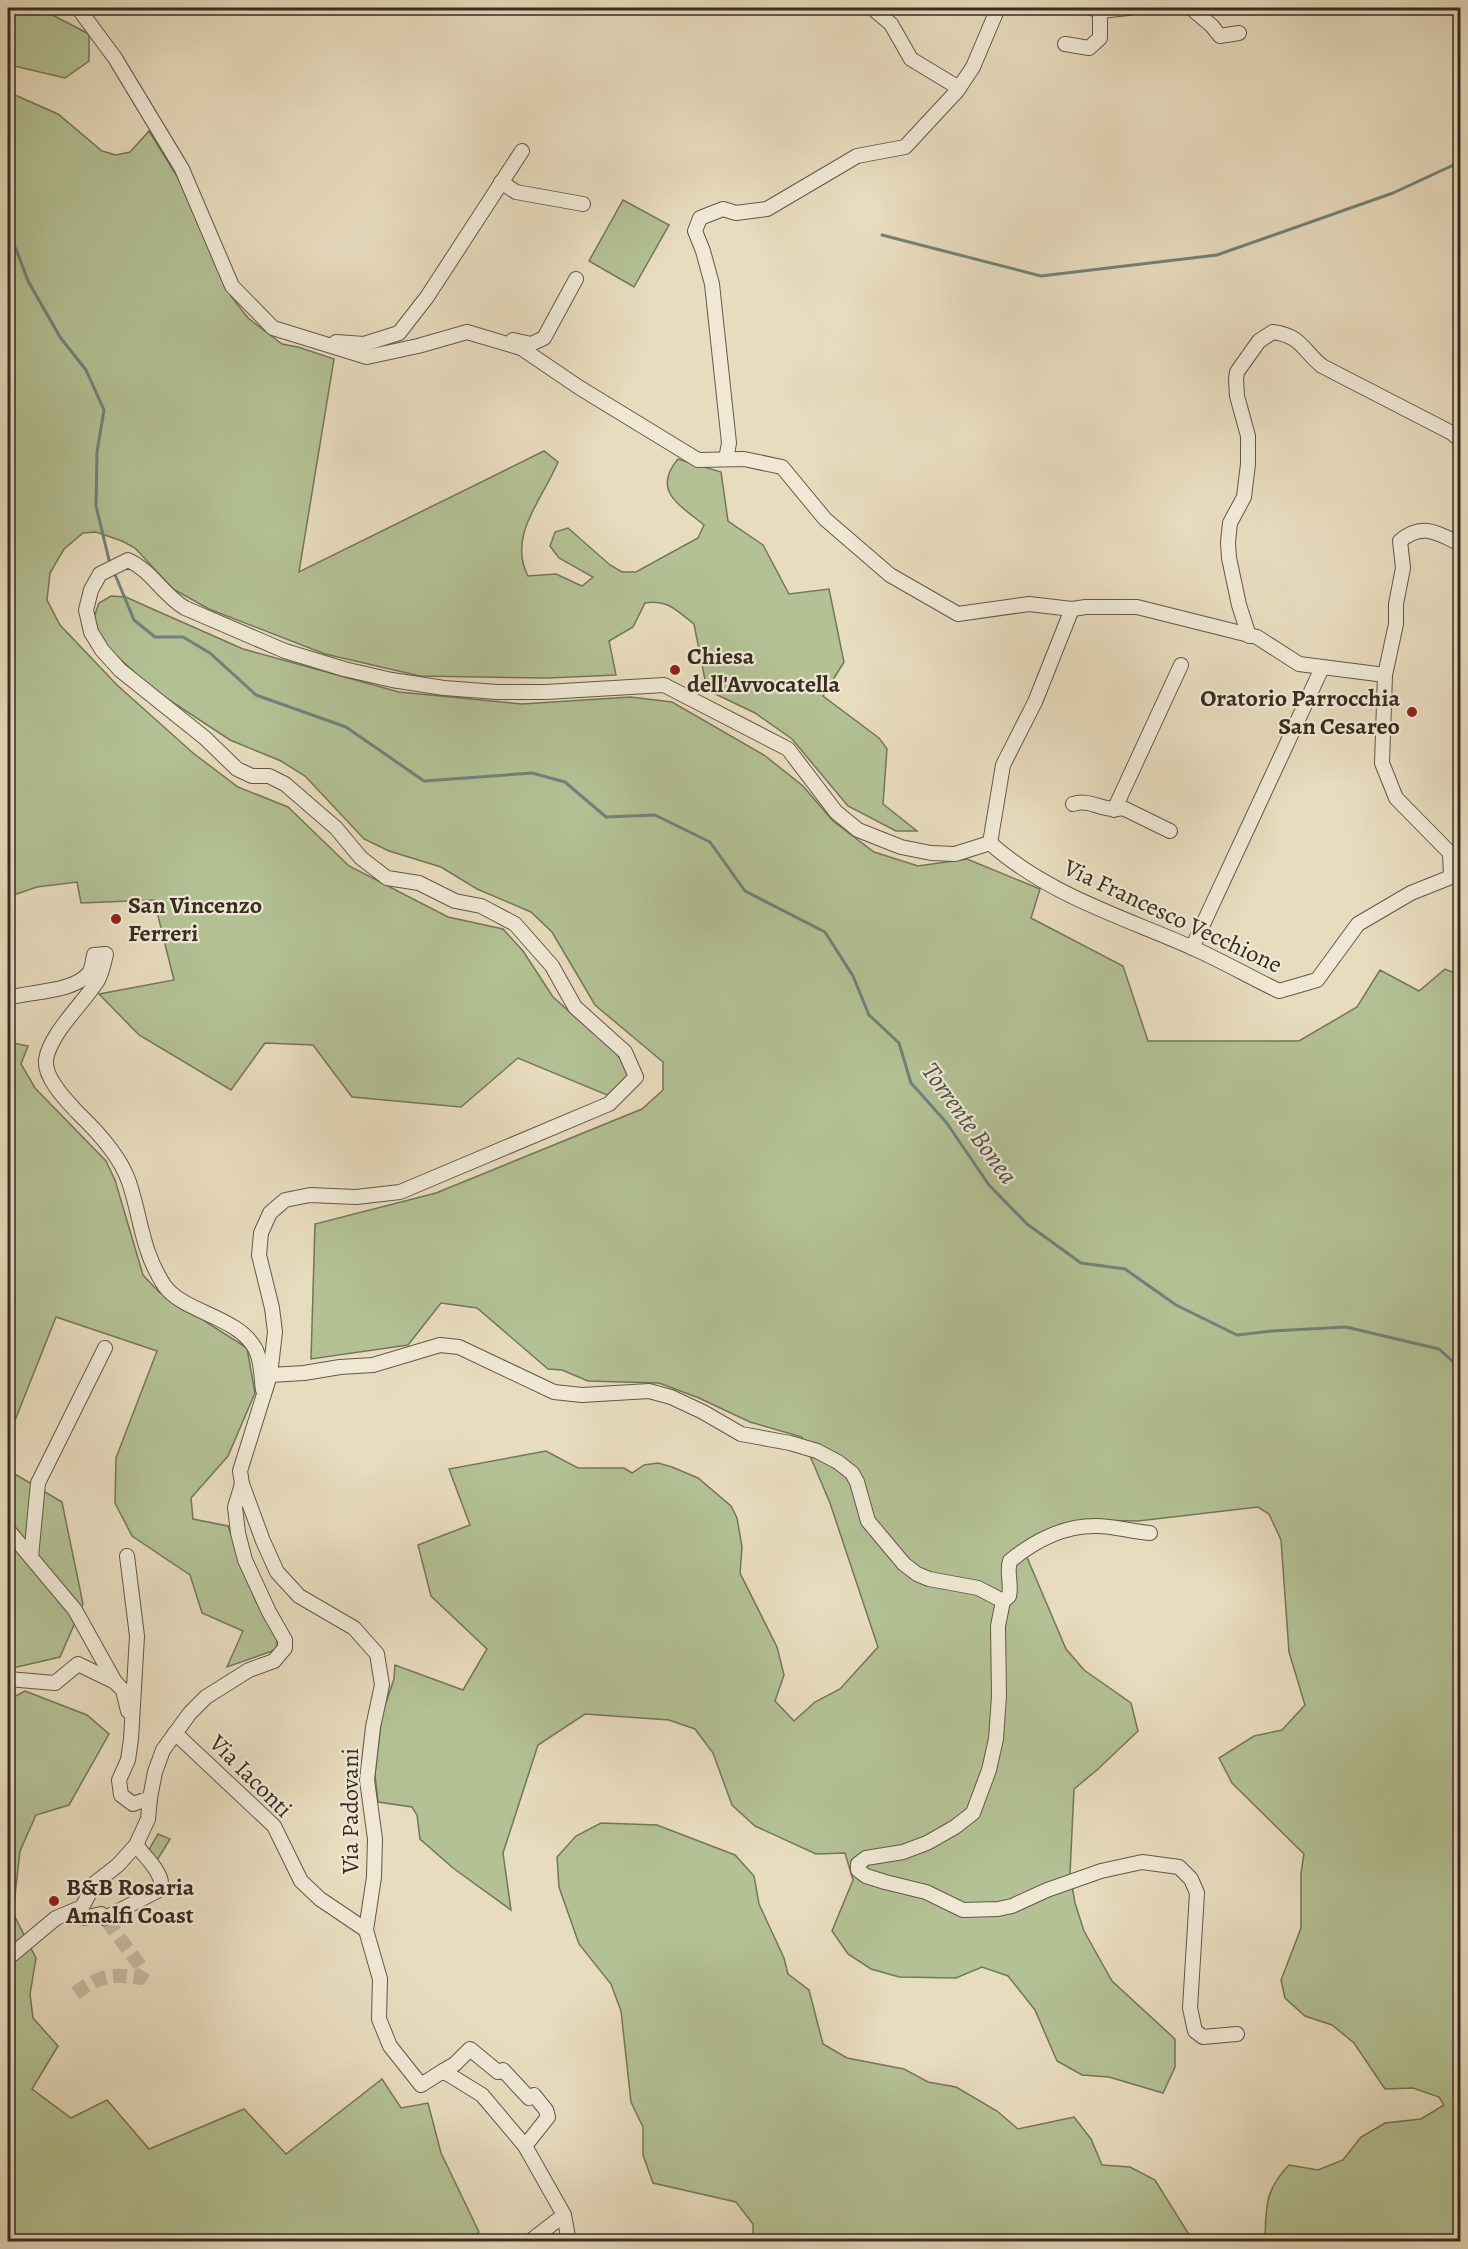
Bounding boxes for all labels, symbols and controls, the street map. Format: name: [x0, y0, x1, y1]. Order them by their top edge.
place label: Chiesa dell'Avvocatella: [687, 640, 841, 700]
marker: Chiesa dell'Avvocatella: [668, 663, 682, 677]
place label: Oratorio Parrocchia San Cesareo: [1200, 682, 1400, 742]
marker: Oratorio Parrocchia San Cesareo: [1405, 705, 1419, 719]
street label: Via Francesco Vecchione: [1058, 851, 1287, 981]
place label: San Vincenzo Ferreri: [128, 889, 262, 949]
marker: San Vincenzo Ferreri: [109, 912, 123, 926]
water label: Torrente Bonea: [913, 1055, 1026, 1191]
street label: Via Iaconti: [202, 1727, 300, 1825]
street label: Via Padovani: [334, 1748, 366, 1875]
place label: B&B Rosaria Amalfi Coast: [65, 1871, 195, 1931]
marker: B&B Rosaria Amalfi Coast: [47, 1894, 61, 1908]

